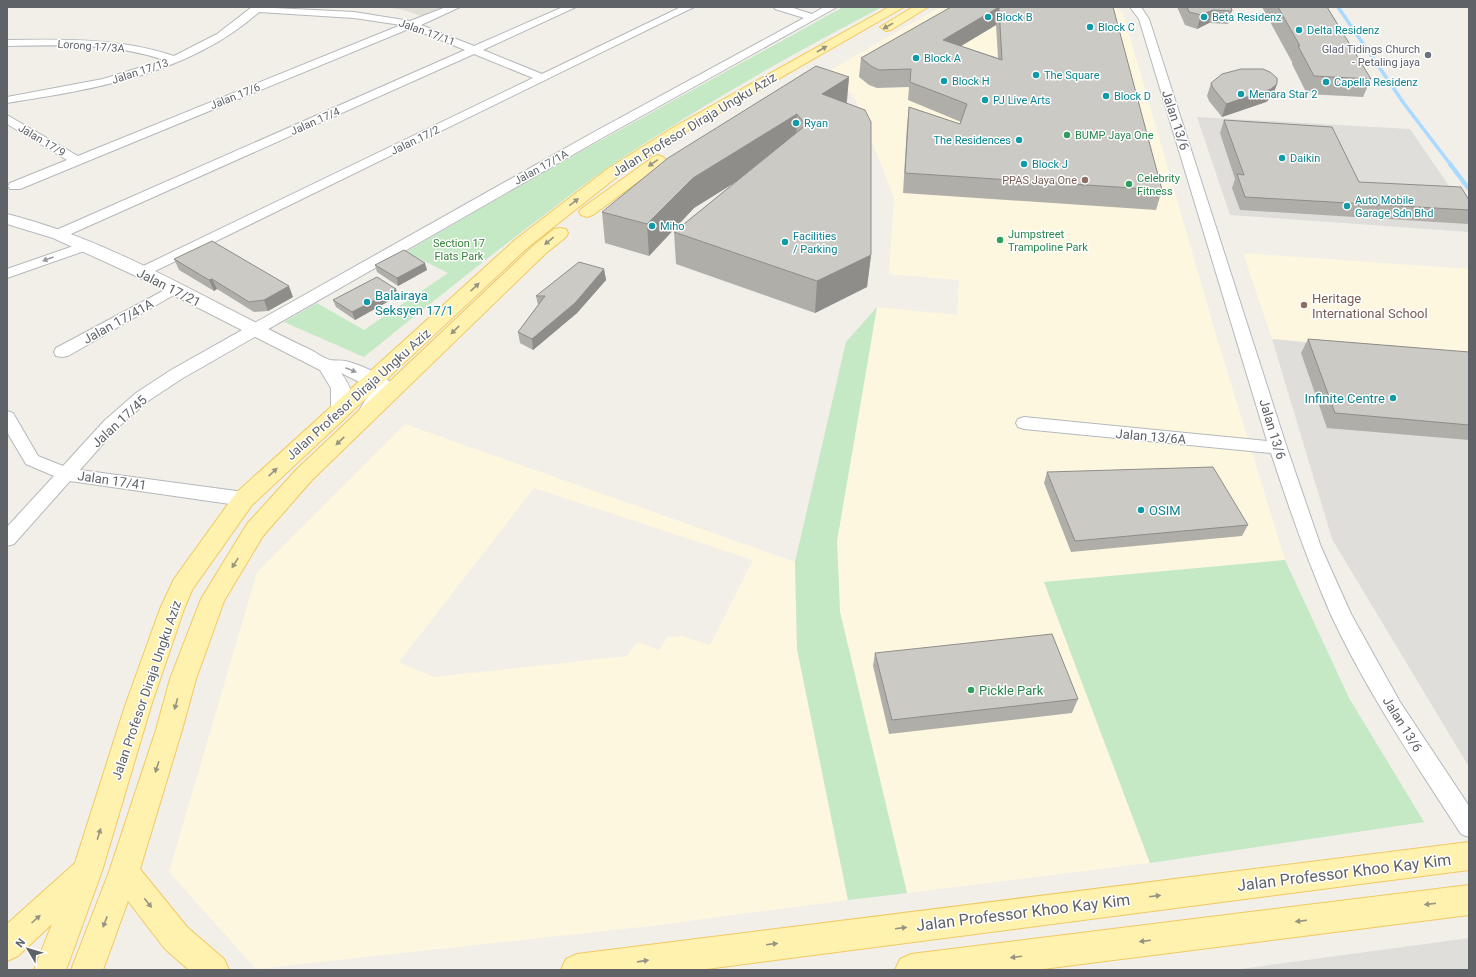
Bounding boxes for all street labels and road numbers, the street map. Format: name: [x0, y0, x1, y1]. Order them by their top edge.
street label: Jalan 17/11: [397, 16, 457, 49]
street label: Lorong 17/3A: [57, 38, 126, 55]
street label: Jalan 17/13: [110, 56, 170, 87]
street label: Jalan Profesor Diraja Ungku Aziz: [610, 69, 779, 179]
street label: Jalan 17/6: [208, 81, 262, 112]
street label: Jalan 13/6: [1159, 88, 1192, 152]
street label: Jalan 17/4: [289, 105, 342, 138]
street label: Jalan 17/9: [16, 121, 68, 160]
street label: Jalan 17/2: [389, 123, 442, 158]
street label: Jalan 17/1A: [512, 147, 571, 188]
street label: Jalan 17/21: [134, 265, 203, 310]
street label: Jalan 17/41A: [81, 296, 156, 347]
street label: Jalan Profesor Diraja Ungku Aziz: [283, 325, 434, 463]
street label: Jalan 17/45: [89, 392, 150, 451]
street label: Jalan 13/6: [1256, 397, 1289, 461]
street label: Jalan 13/6A: [1115, 426, 1187, 447]
street label: Jalan 17/41: [76, 468, 147, 493]
street label: Jalan Profesor Diraja Ungku Aziz: [109, 598, 184, 782]
street label: Jalan 13/6: [1380, 694, 1425, 755]
street label: Jalan Professor Khoo Kay Kim: [1236, 850, 1452, 895]
street label: Jalan Professor Khoo Kay Kim: [915, 890, 1131, 935]

